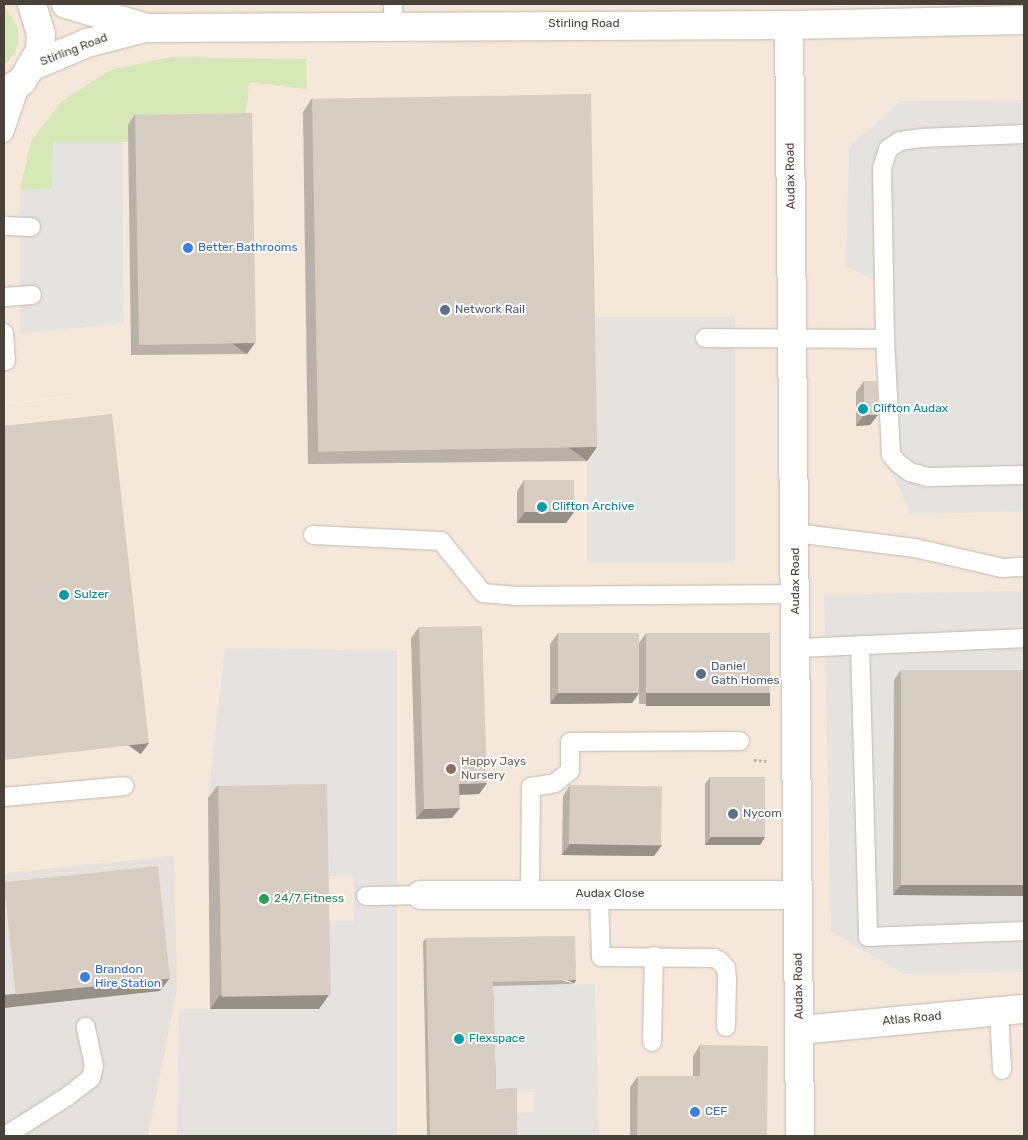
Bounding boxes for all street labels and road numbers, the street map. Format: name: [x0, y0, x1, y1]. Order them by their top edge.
street label: Stirling Road: [548, 17, 620, 31]
street label: Stirling Road: [38, 31, 110, 69]
street label: Audax Road: [783, 142, 799, 210]
street label: Audax Road: [789, 548, 803, 614]
street label: Audax Close: [576, 887, 644, 901]
street label: Audax Road: [791, 952, 807, 1020]
street label: Atlas Road: [882, 1009, 942, 1029]

